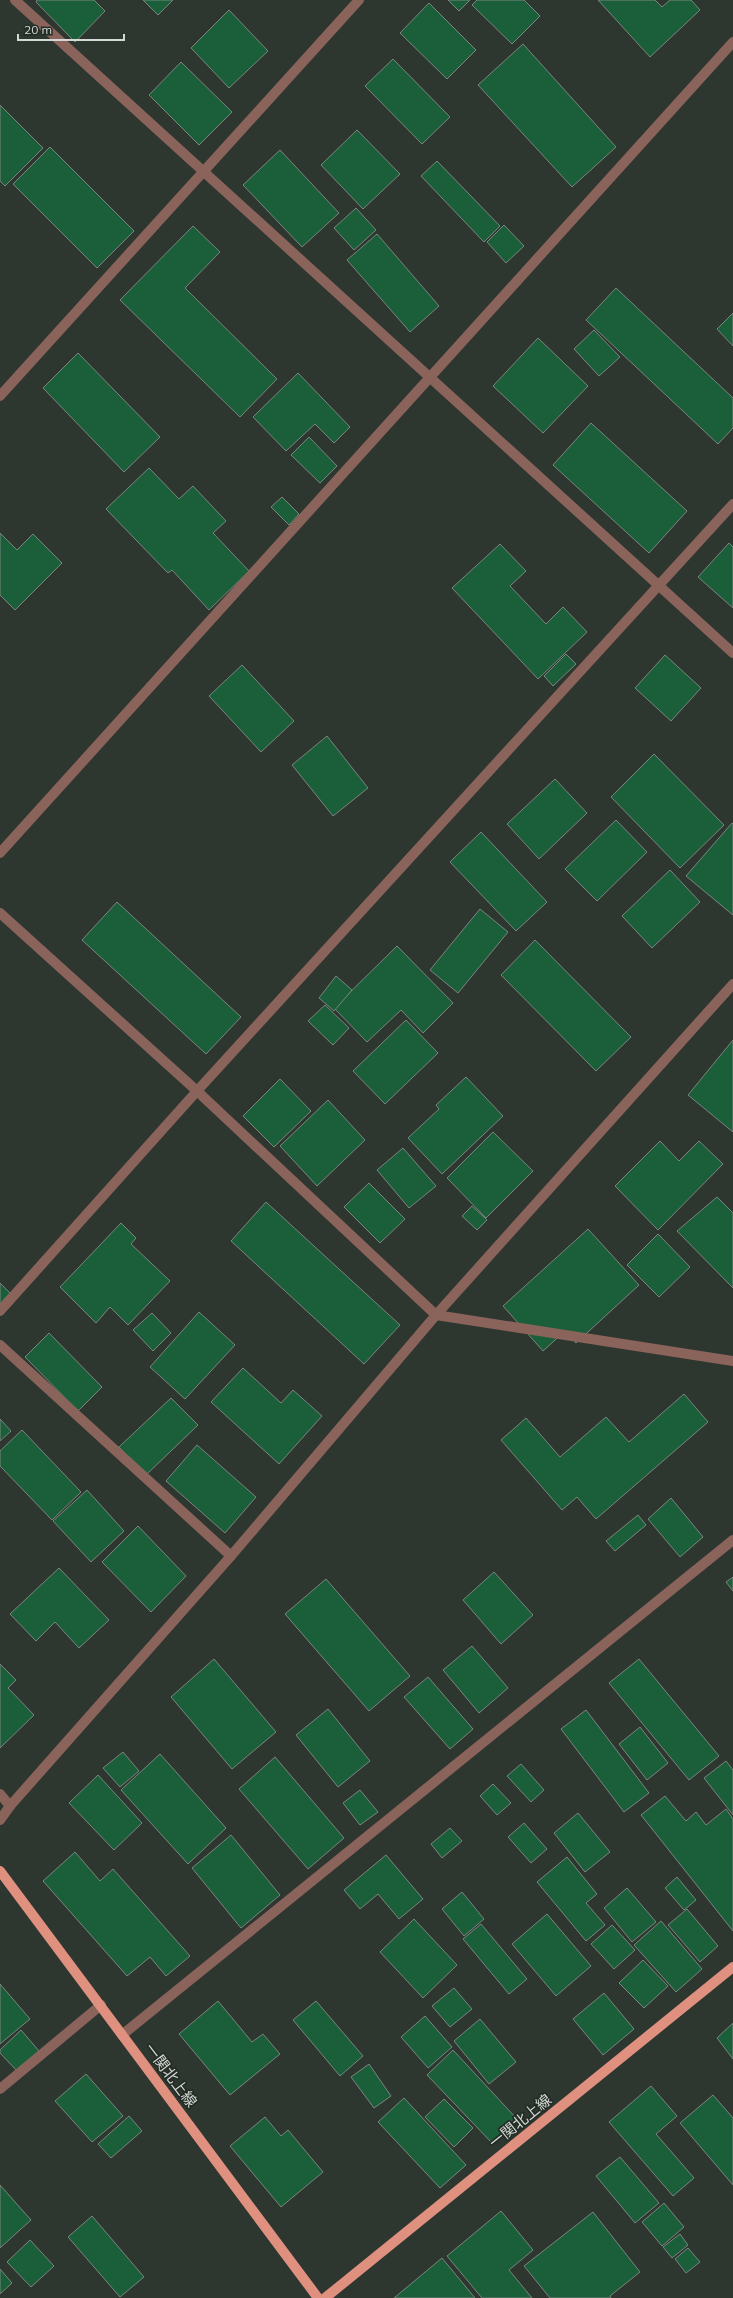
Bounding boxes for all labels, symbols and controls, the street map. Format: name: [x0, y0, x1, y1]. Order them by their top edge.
scale bar: [18, 16, 124, 42]
text: 20 m: [24, 22, 52, 37]
street label: 一関北上線: [141, 2039, 201, 2111]
street label: 一関北上線: [485, 2090, 555, 2152]

